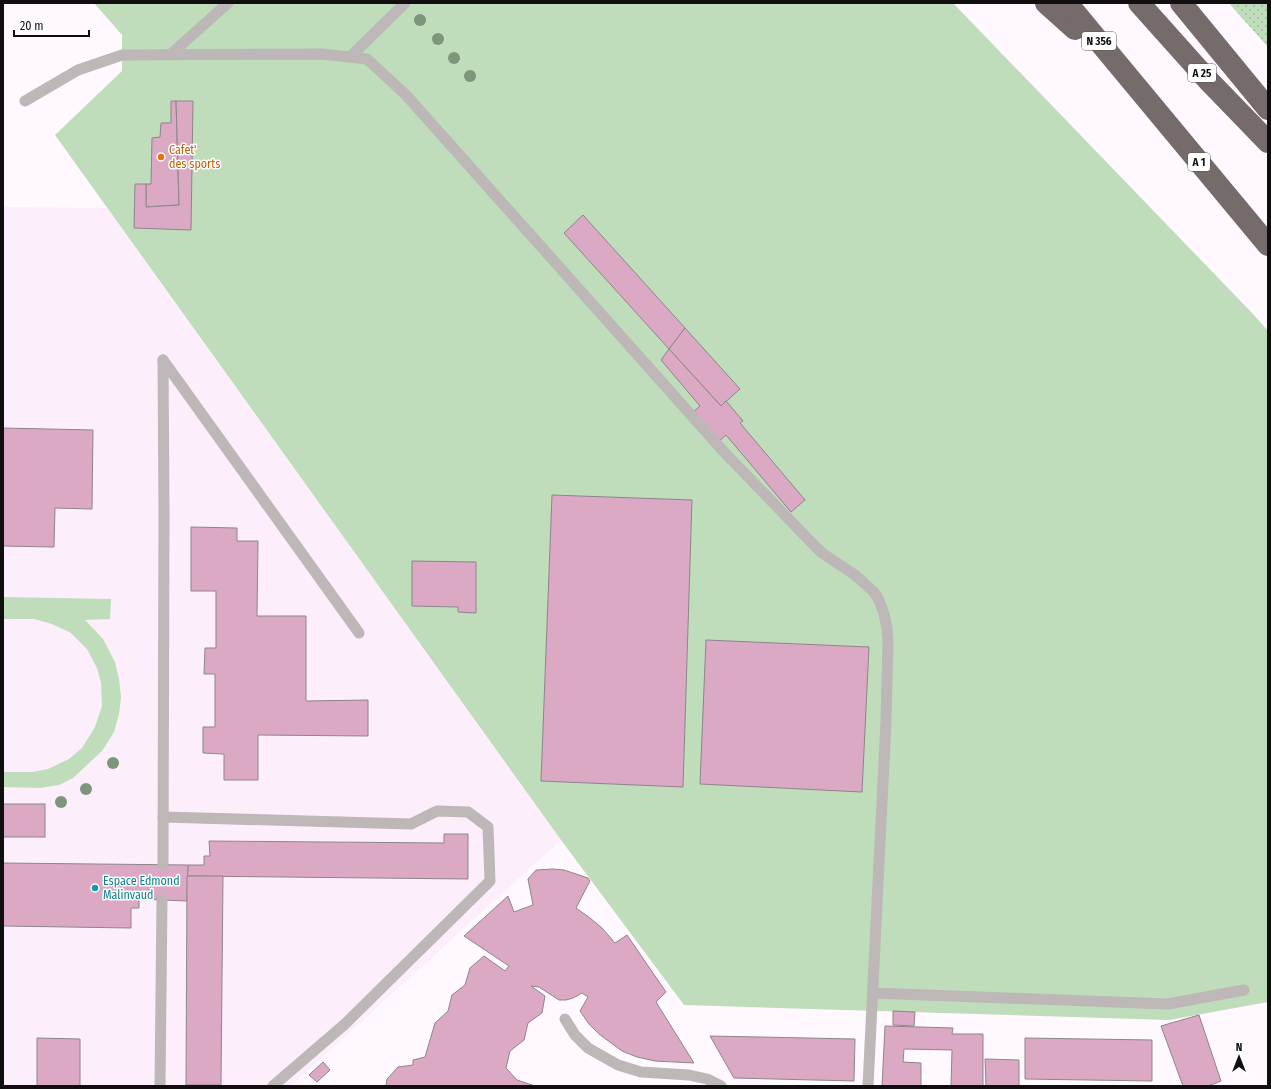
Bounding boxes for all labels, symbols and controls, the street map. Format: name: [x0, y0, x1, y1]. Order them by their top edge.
scale bar: [14, 12, 89, 38]
text: 20 m: [20, 19, 44, 33]
road number: N 356: [1082, 32, 1116, 50]
road number: A 25: [1188, 64, 1216, 82]
place label: Cafet' des sports: [169, 143, 220, 171]
marker: Cafet' des sports: [156, 152, 166, 162]
road number: A 1: [1188, 153, 1210, 171]
place label: Espace Edmond Malinvaud: [103, 874, 180, 902]
marker: Espace Edmond Malinvaud: [90, 883, 100, 893]
north arrow: [1219, 1037, 1259, 1077]
text: N: [1236, 1041, 1242, 1054]

